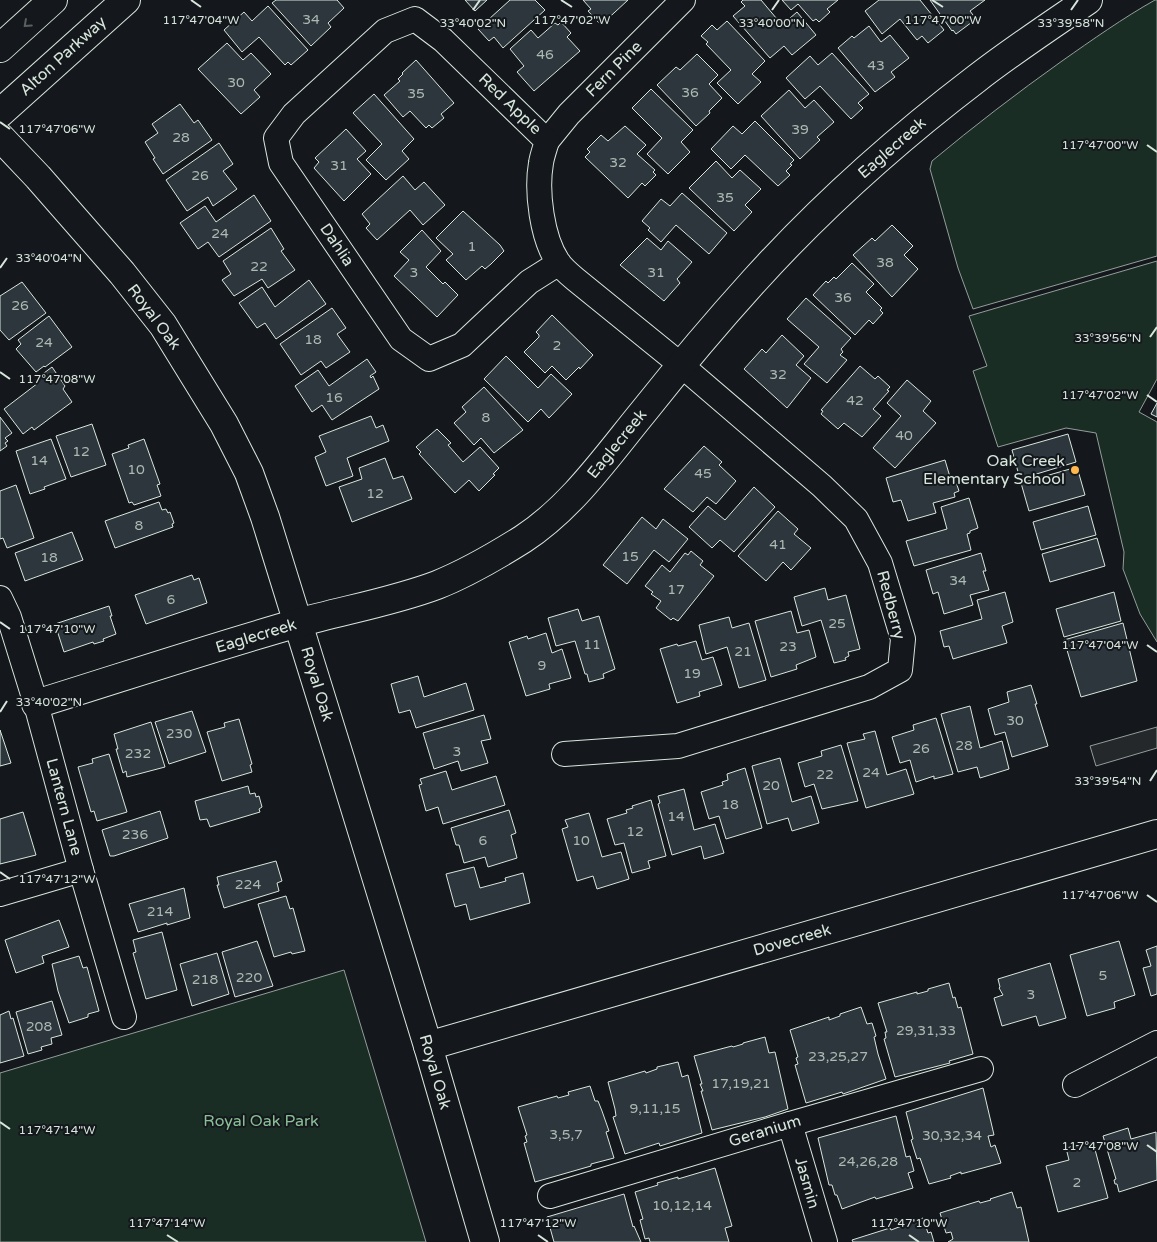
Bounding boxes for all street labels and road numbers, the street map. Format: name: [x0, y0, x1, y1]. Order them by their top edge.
street label: Alton Parkway: [16, 12, 111, 100]
street label: Fern Pine: [582, 37, 646, 101]
street label: Red Apple: [474, 69, 546, 139]
street label: Eaglecreek: [854, 113, 930, 183]
street label: Dahlia: [315, 220, 359, 270]
street label: Royal Oak: [123, 280, 185, 354]
street label: Eaglecreek: [583, 405, 651, 483]
street label: Redberry: [872, 568, 910, 642]
street label: Eaglecreek: [213, 614, 299, 658]
street label: Royal Oak: [296, 644, 338, 724]
street label: Lantern Lane: [41, 756, 87, 858]
street label: Dovecreek: [751, 919, 833, 961]
street label: Royal Oak: [415, 1032, 455, 1112]
street label: Geranium: [726, 1111, 804, 1151]
street label: Jasmin: [790, 1155, 824, 1211]

